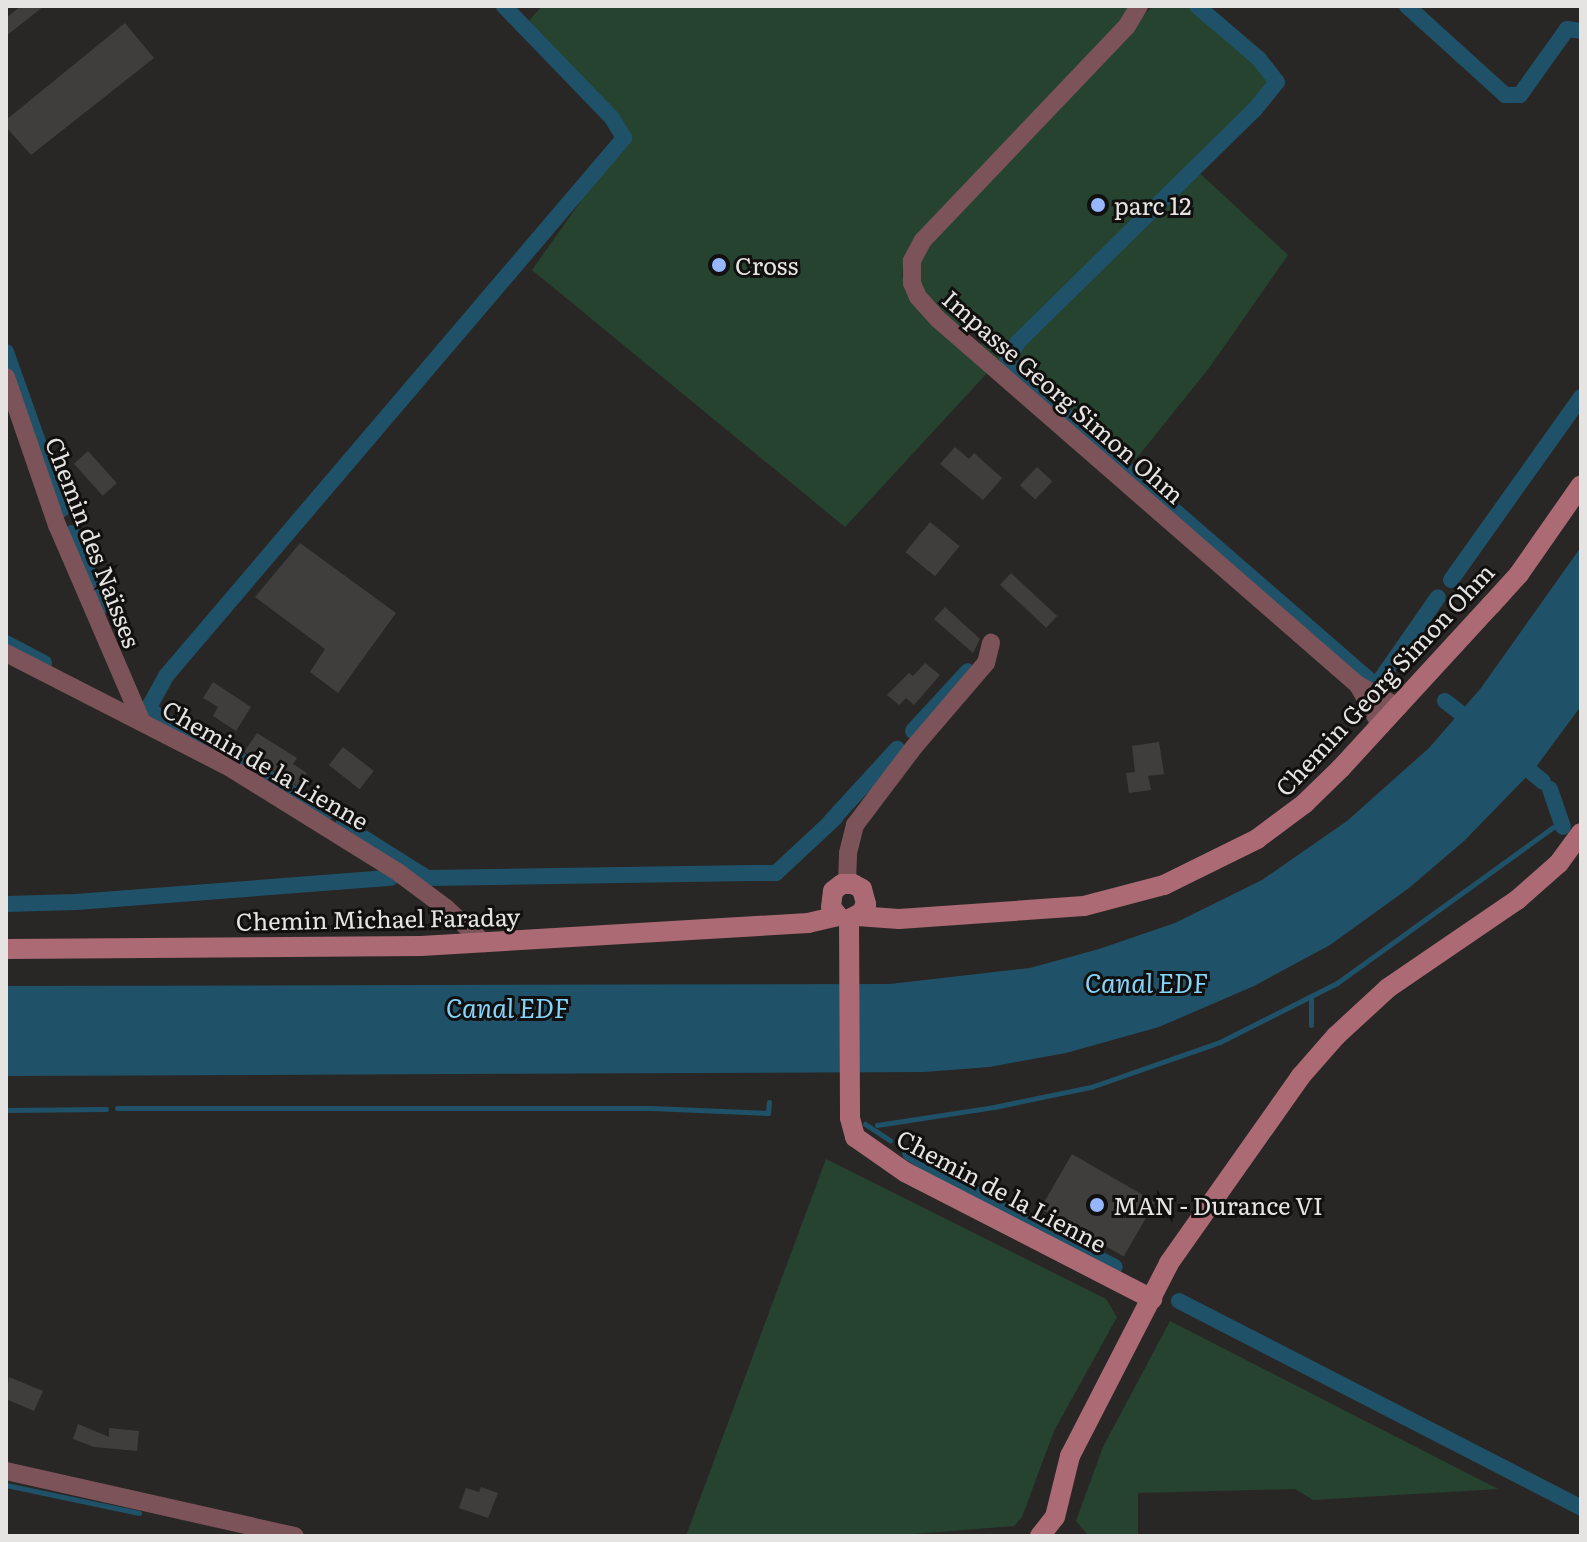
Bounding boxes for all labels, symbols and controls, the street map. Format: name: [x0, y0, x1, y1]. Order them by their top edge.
place label: parc 12: [1114, 191, 1191, 219]
marker: parc 12: [1089, 196, 1107, 214]
place label: Cross: [735, 251, 798, 279]
marker: Cross: [710, 256, 728, 274]
street label: Impasse Georg Simon Ohm: [938, 283, 1190, 509]
street label: Chemin des Naïsses: [41, 433, 147, 651]
street label: Chemin Georg Simon Ohm: [1269, 557, 1499, 801]
street label: Chemin de la Lienne: [158, 693, 374, 835]
street label: Chemin Michael Faraday: [236, 901, 520, 935]
water label: Canal EDF: [1085, 966, 1207, 998]
water label: Canal EDF: [446, 991, 568, 1023]
street label: Chemin de la Lienne: [892, 1123, 1112, 1257]
place label: MAN - Durance VI: [1113, 1191, 1323, 1219]
marker: MAN - Durance VI: [1088, 1196, 1106, 1214]

